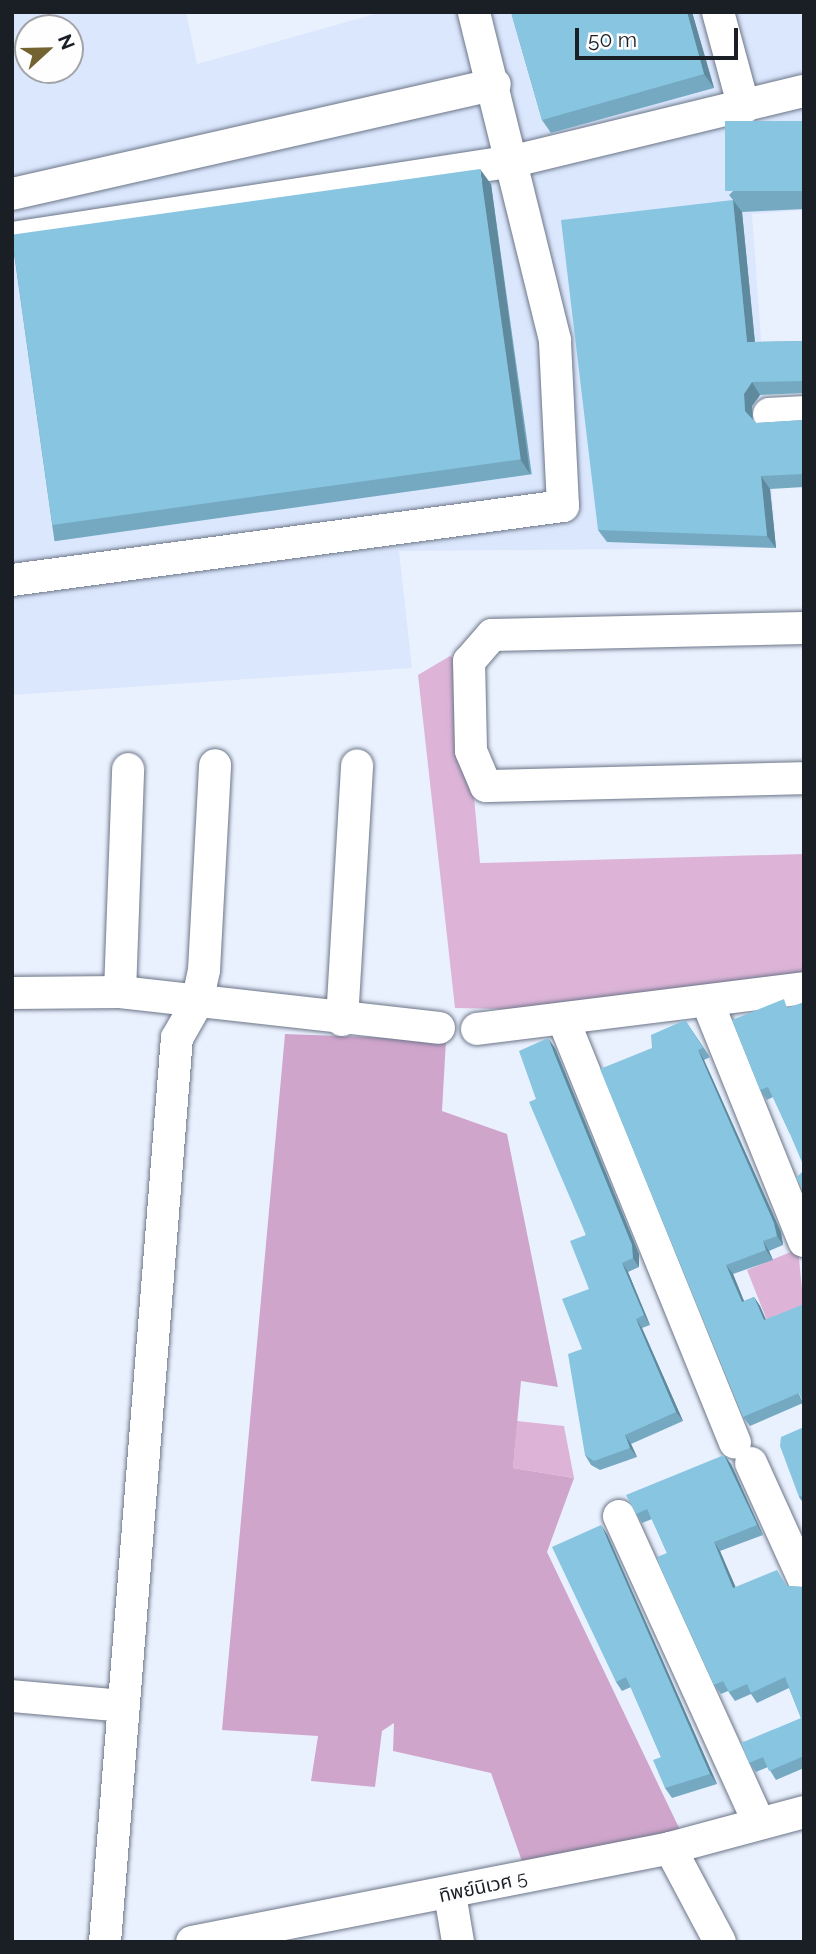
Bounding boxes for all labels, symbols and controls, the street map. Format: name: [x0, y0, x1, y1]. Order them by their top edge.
north arrow: [14, 14, 84, 84]
scale bar: [578, 14, 741, 58]
text: 50 m: [588, 27, 637, 52]
text: N: [54, 31, 80, 53]
street label: ทิพย์นิเวศ 5: [437, 1867, 529, 1907]

